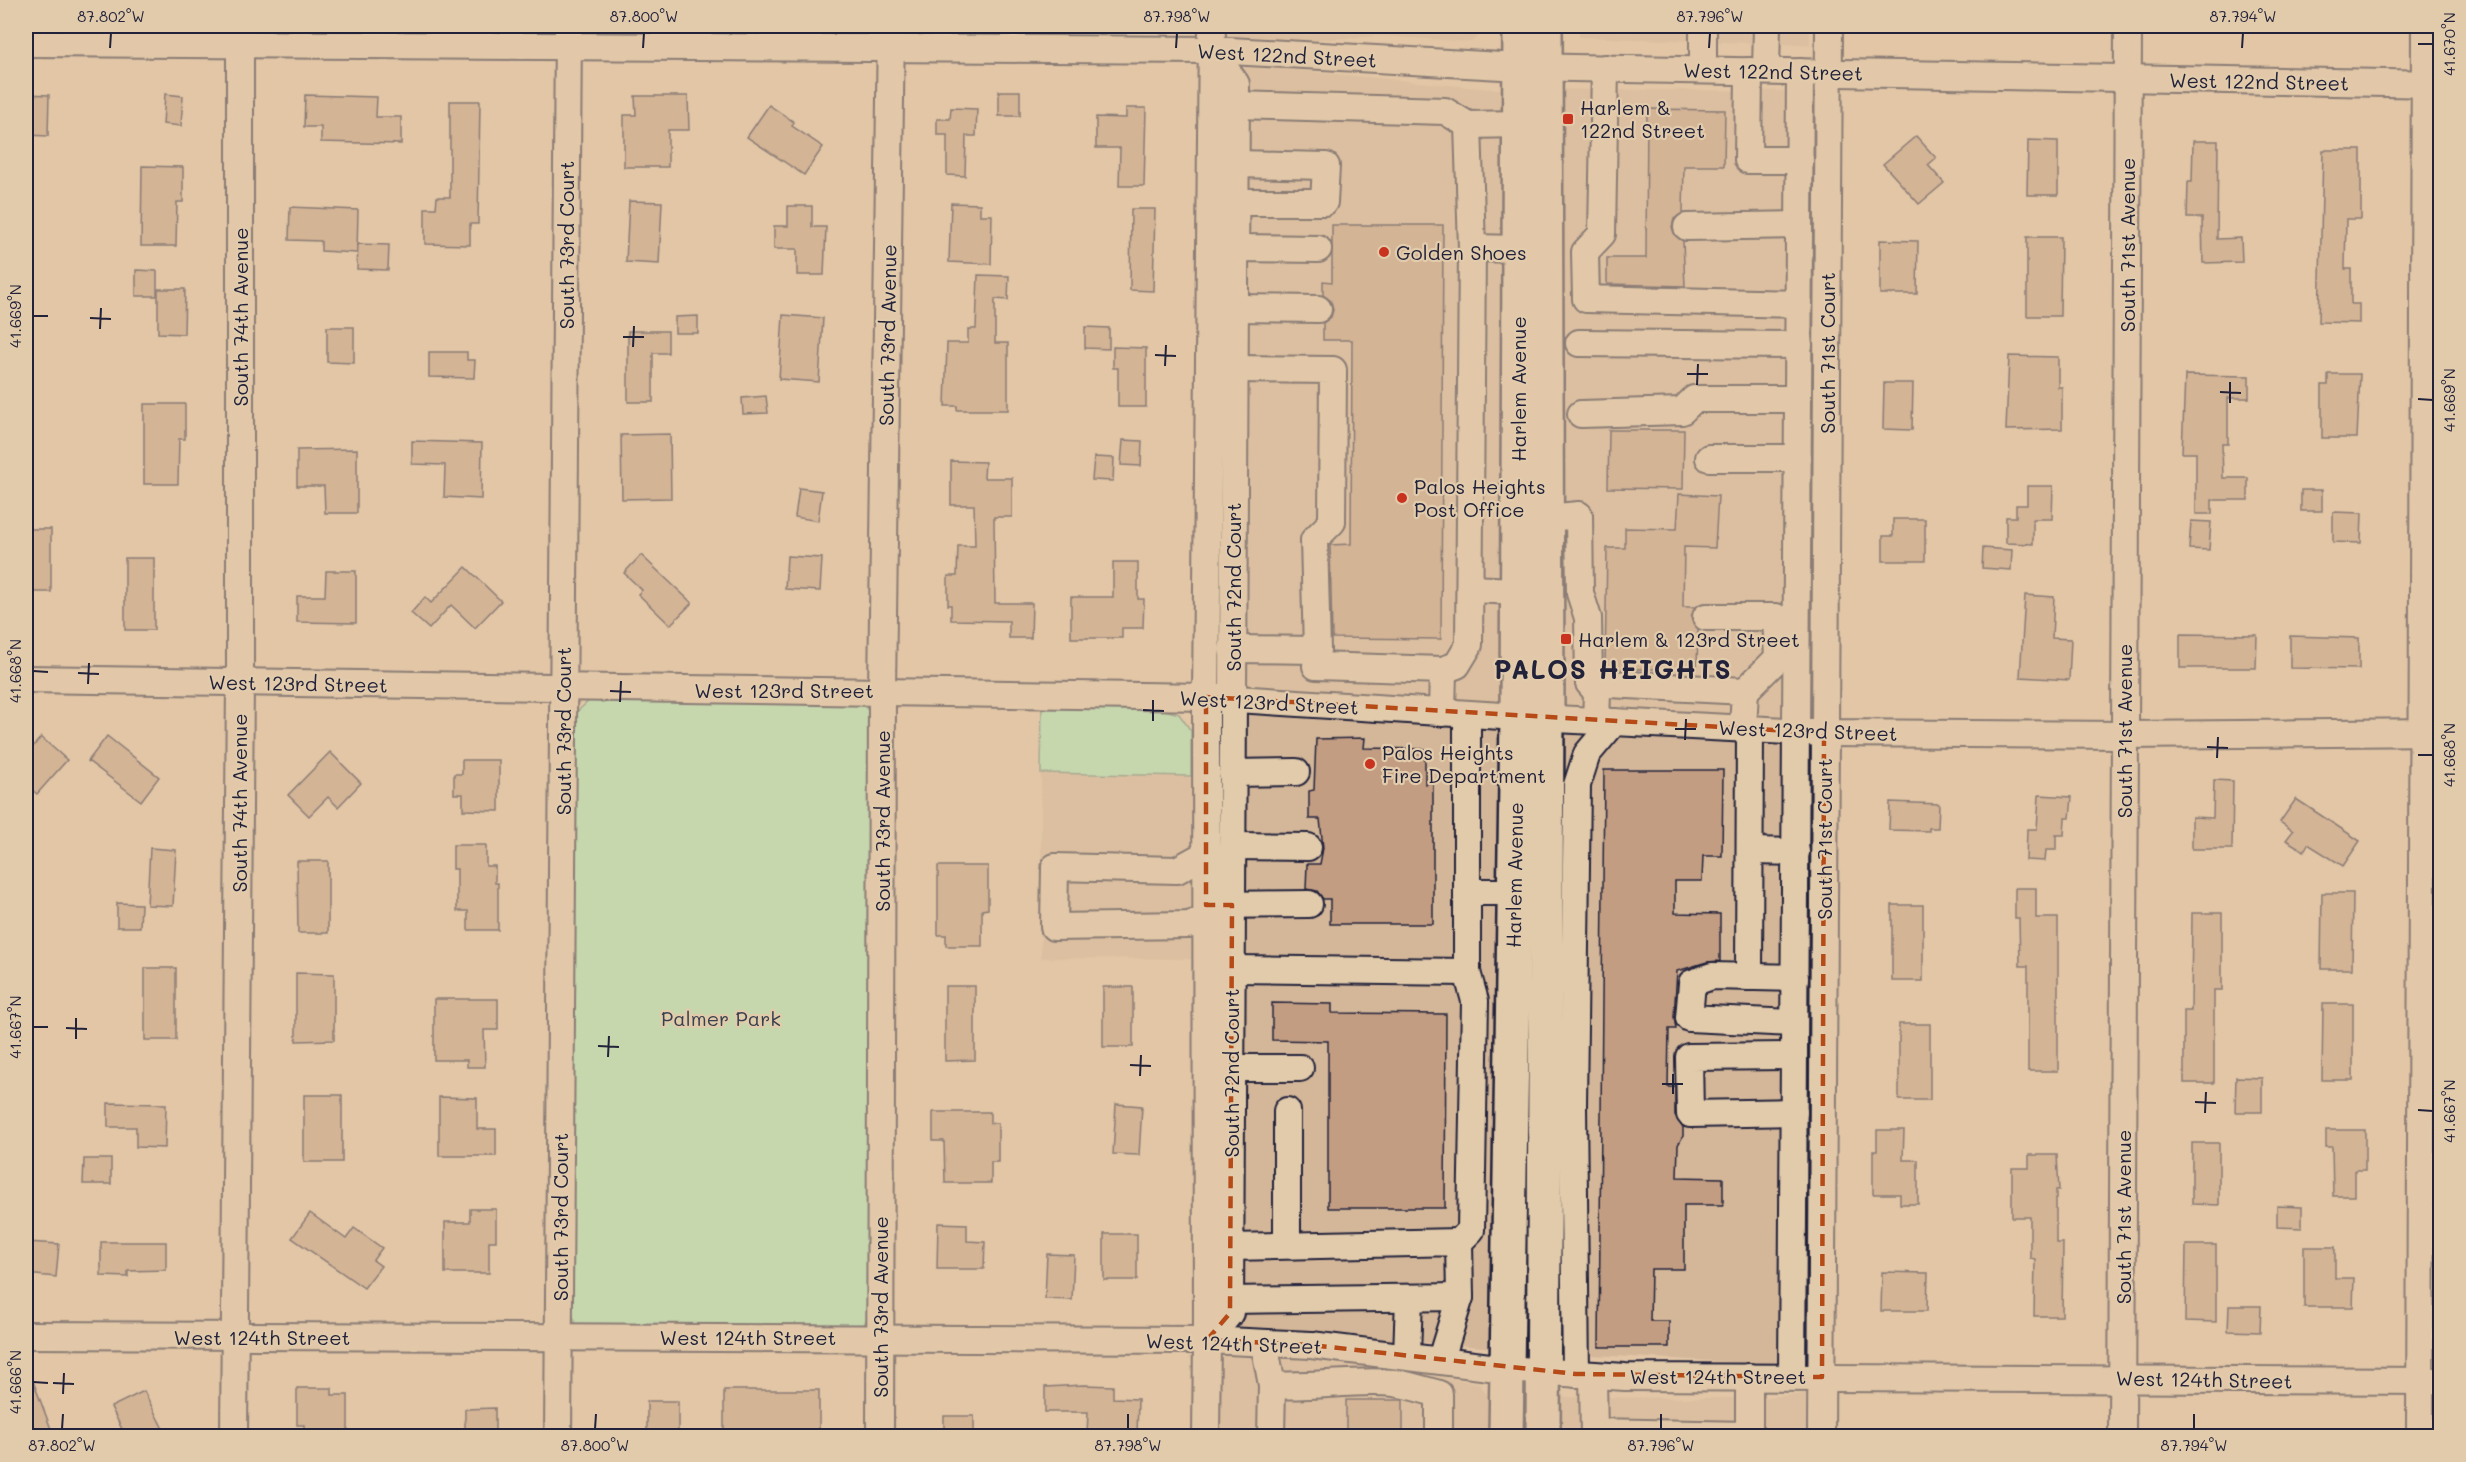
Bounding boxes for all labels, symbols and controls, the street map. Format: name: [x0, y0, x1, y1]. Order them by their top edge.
text: 87.802°W: [77, 6, 145, 26]
text: 87.800°W: [610, 6, 678, 26]
text: 87.798°W: [1143, 6, 1211, 26]
text: 87.796°W: [1676, 6, 1744, 26]
text: 87.794°W: [2210, 6, 2276, 26]
text: 41.670°N: [2439, 12, 2459, 76]
street label: West 122nd Street: [1196, 37, 1378, 73]
street label: West 122nd Street: [1683, 56, 1863, 86]
street label: West 122nd Street: [2169, 66, 2349, 96]
place label: Harlem & 122nd Street: [1580, 94, 1705, 143]
marker: Harlem & 122nd Street: [1561, 112, 1575, 126]
street label: South 71st Avenue: [2114, 158, 2140, 332]
street label: South 73rd Court: [553, 161, 579, 329]
street label: South 74th Avenue: [227, 227, 253, 407]
place label: Golden Shoes: [1396, 239, 1527, 265]
street label: South 73rd Avenue: [872, 244, 902, 426]
marker: Golden Shoes: [1377, 245, 1391, 259]
street label: South 71st Court: [1814, 272, 1840, 434]
text: 41.669°N: [5, 284, 25, 348]
street label: Harlem Avenue: [1505, 316, 1531, 462]
text: 41.669°N: [2439, 368, 2459, 432]
place label: Palos Heights Post Office: [1414, 473, 1546, 522]
marker: Palos Heights Post Office: [1395, 491, 1409, 505]
street label: South 72nd Court: [1220, 503, 1246, 671]
place label: Harlem & 123rd Street: [1578, 626, 1800, 652]
marker: Harlem & 123rd Street: [1559, 632, 1573, 646]
text: 41.668°N: [5, 639, 25, 703]
street label: South 71st Avenue: [2111, 644, 2137, 818]
street label: South 73rd Court: [550, 647, 576, 815]
district label: PALOS HEIGHTS: [1494, 652, 1732, 686]
street label: West 123rd Street: [208, 668, 388, 698]
street label: West 123rd Street: [694, 677, 874, 703]
street label: West 123rd Street: [1179, 684, 1359, 720]
street label: South 74th Avenue: [226, 713, 252, 893]
street label: West 123rd Street: [1718, 714, 1898, 746]
text: 41.668°N: [2439, 723, 2459, 787]
street label: South 73rd Avenue: [869, 730, 895, 912]
place label: Palos Heights Fire Department: [1382, 739, 1546, 788]
marker: Palos Heights Fire Department: [1363, 757, 1377, 771]
street label: South 71st Court: [1811, 758, 1837, 920]
street label: Harlem Avenue: [1500, 802, 1528, 948]
street label: South 72nd Court: [1218, 989, 1244, 1157]
text: 41.667°N: [5, 995, 25, 1059]
park label: Palmer Park: [661, 1005, 781, 1031]
text: 41.667°N: [2439, 1079, 2459, 1143]
street label: South 71st Avenue: [2110, 1130, 2136, 1304]
street label: South 73rd Court: [547, 1133, 573, 1301]
street label: South 73rd Avenue: [867, 1216, 893, 1398]
street label: West 124th Street: [174, 1324, 350, 1350]
street label: West 124th Street: [660, 1324, 836, 1350]
street label: West 124th Street: [1145, 1327, 1323, 1359]
text: 41.666°N: [5, 1350, 25, 1414]
street label: West 124th Street: [1630, 1363, 1806, 1389]
street label: West 124th Street: [2115, 1364, 2293, 1394]
text: 87.802°W: [28, 1435, 96, 1455]
text: 87.800°W: [561, 1435, 629, 1455]
text: 87.798°W: [1094, 1435, 1162, 1455]
text: 87.796°W: [1627, 1435, 1695, 1455]
text: 87.794°W: [2161, 1435, 2227, 1455]

